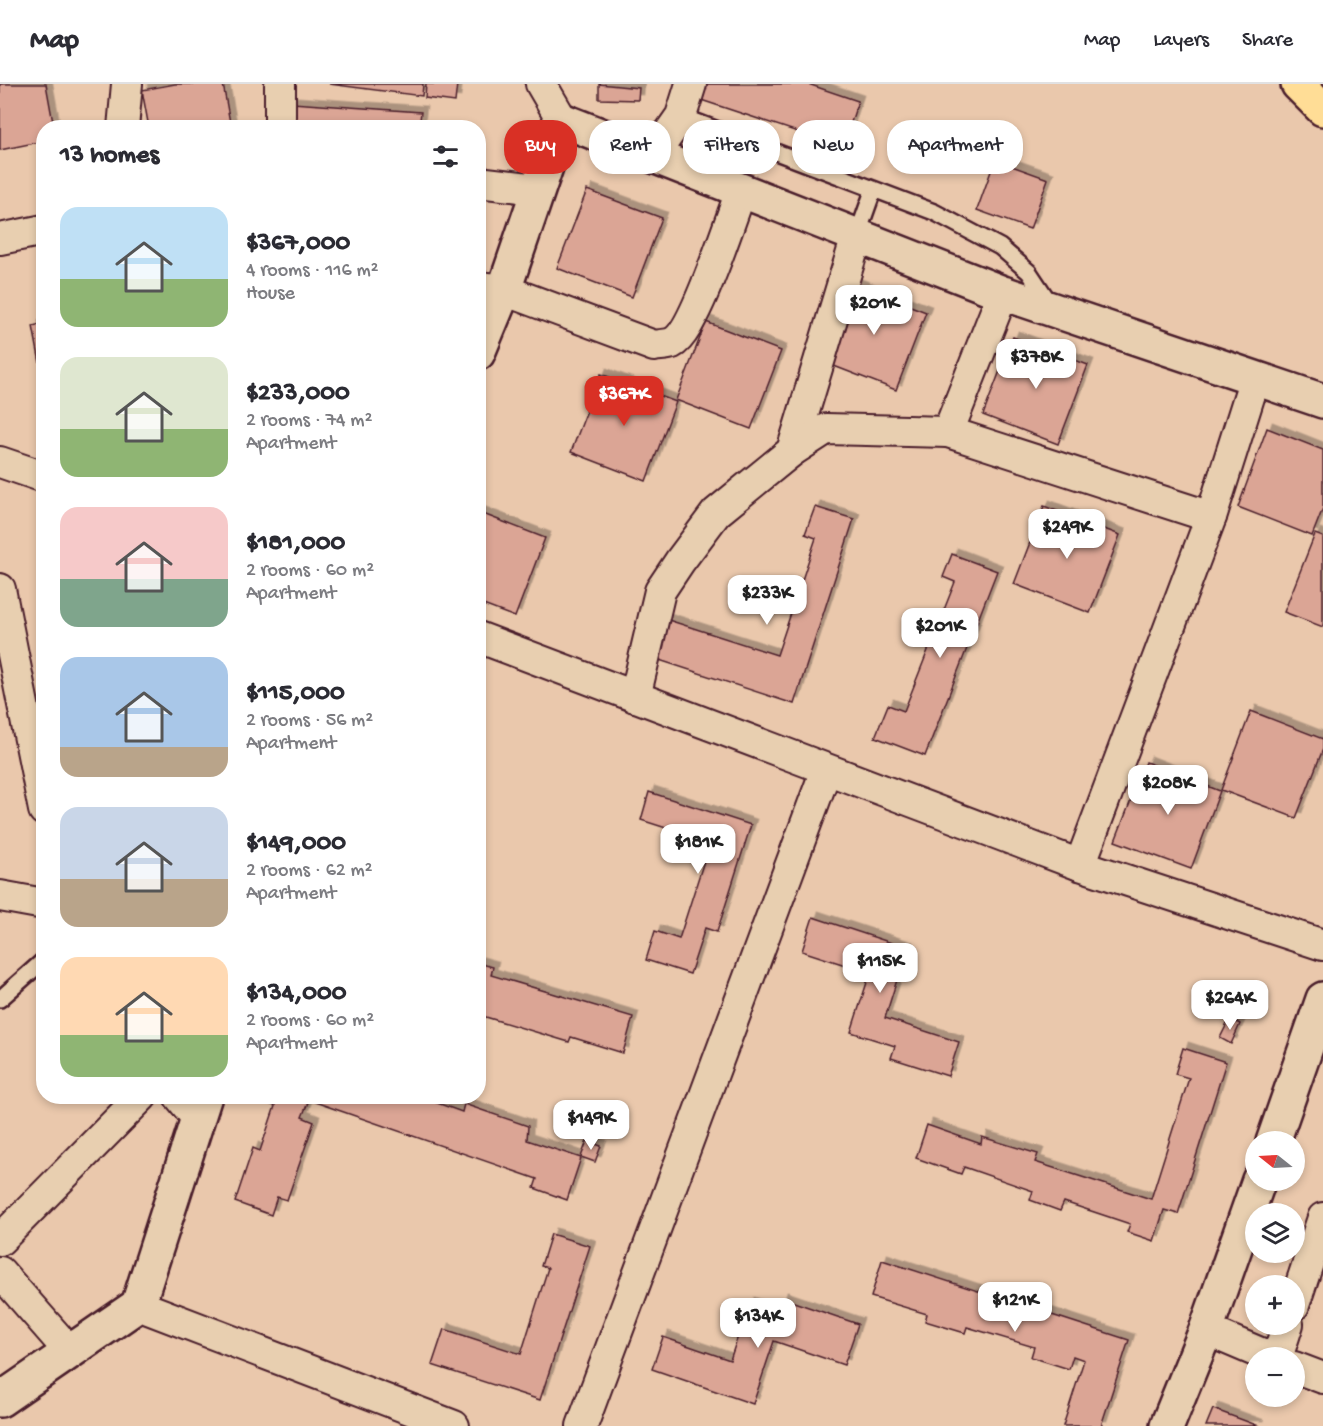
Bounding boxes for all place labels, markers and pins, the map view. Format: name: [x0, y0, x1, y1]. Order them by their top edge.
pin: $201K: [832, 285, 916, 336]
pin: $378K: [994, 339, 1078, 390]
pin: $367K: [582, 376, 666, 427]
pin: $249K: [1025, 509, 1109, 560]
pin: $233K: [725, 575, 809, 626]
pin: $201K: [898, 608, 982, 659]
pin: $208K: [1126, 765, 1210, 816]
pin: $181K: [656, 824, 740, 875]
pin: $115K: [838, 943, 922, 994]
pin: $264K: [1188, 980, 1272, 1031]
pin: $149K: [549, 1100, 633, 1151]
pin: $121K: [973, 1282, 1057, 1333]
pin: $134K: [716, 1298, 800, 1349]

